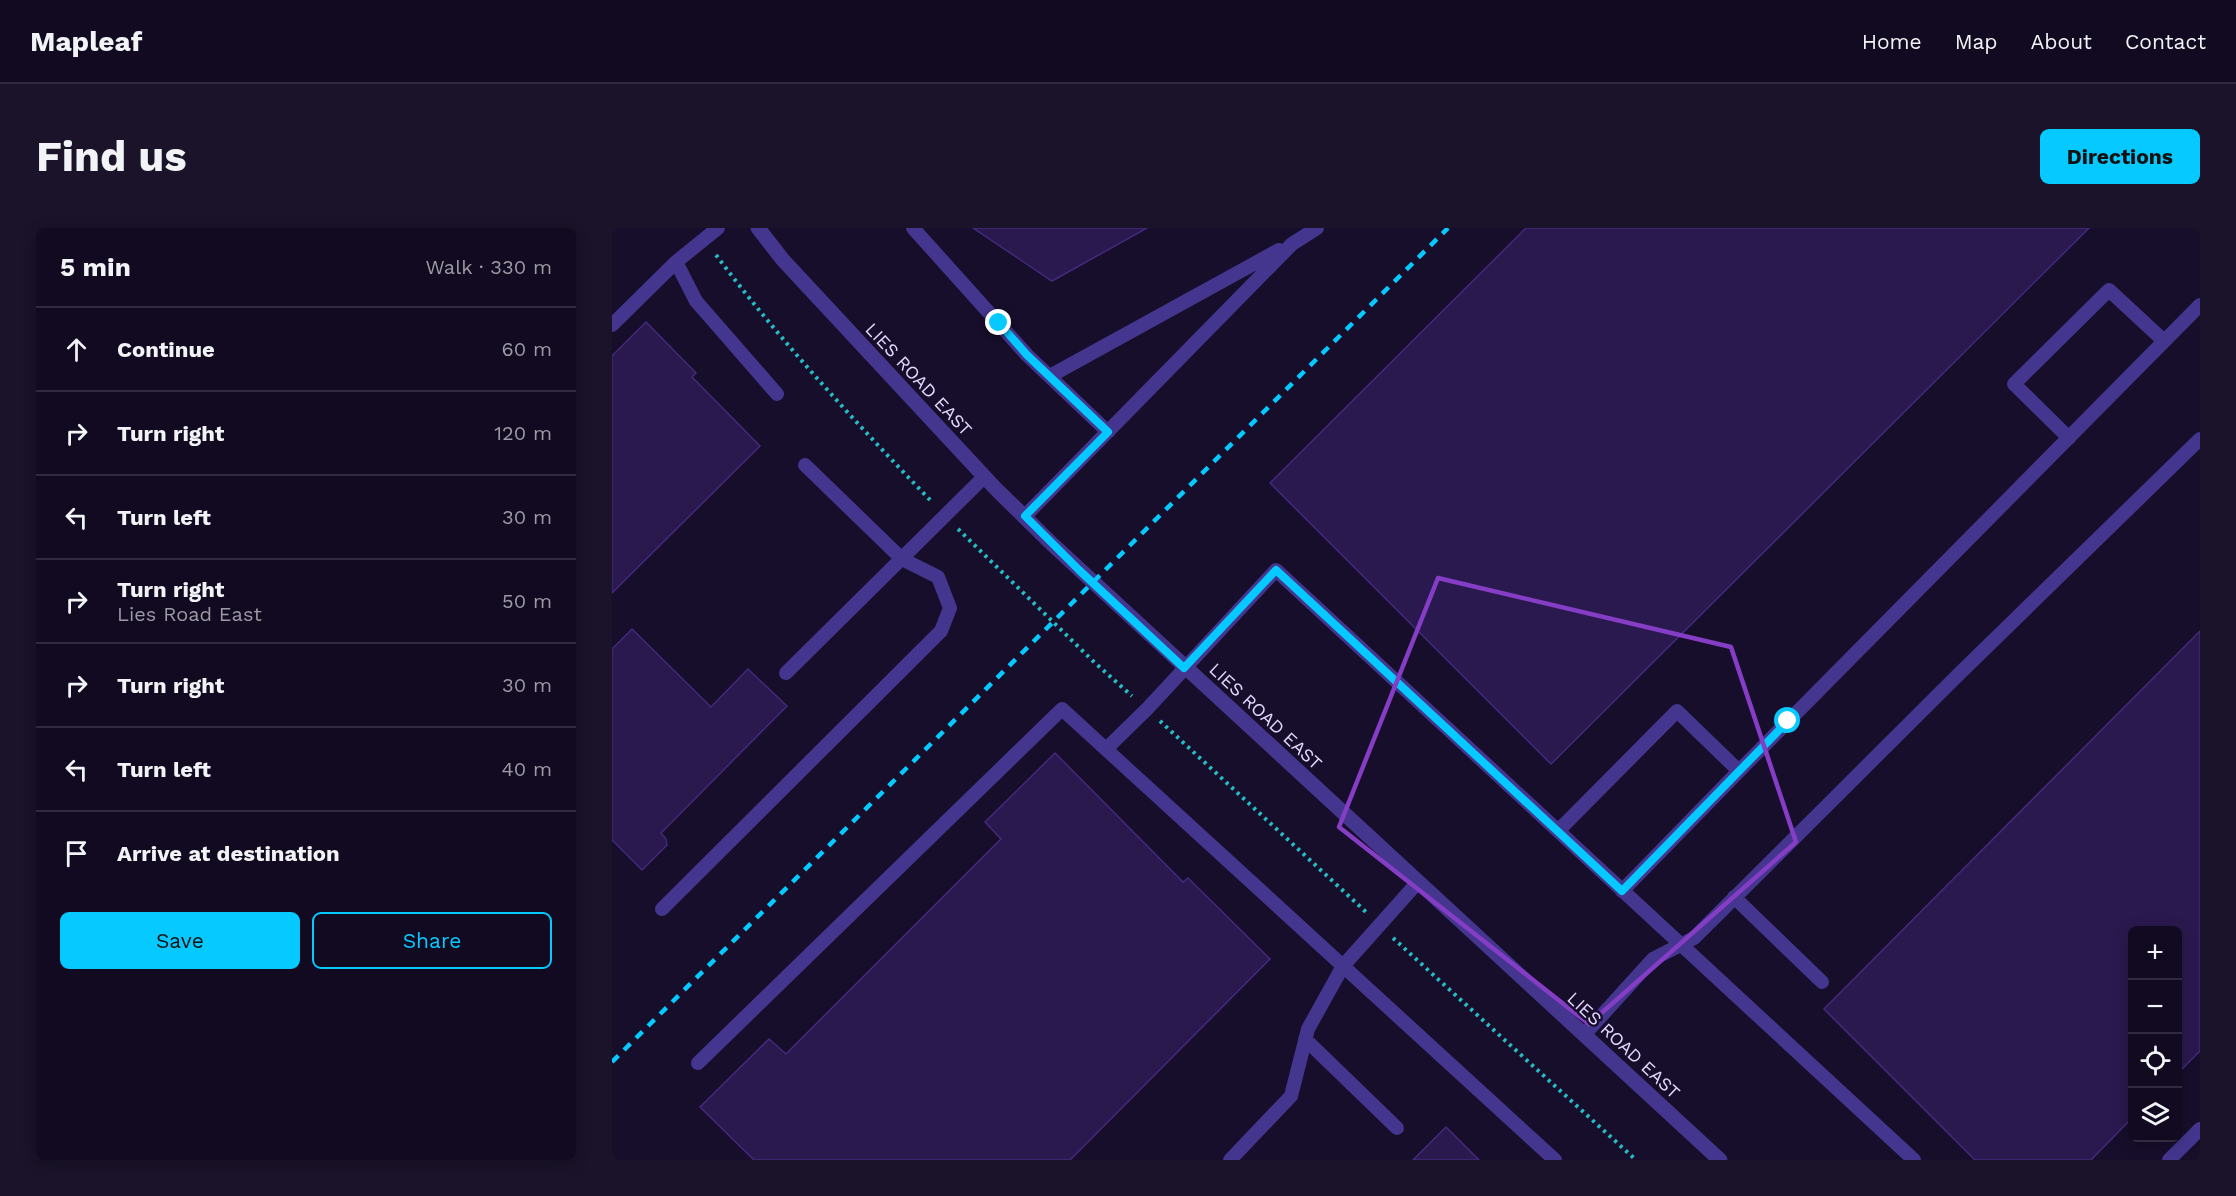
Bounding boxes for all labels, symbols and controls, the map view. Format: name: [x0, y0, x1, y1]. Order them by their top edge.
text: Mapleaf: [30, 25, 142, 58]
text: Home: [1862, 29, 1922, 54]
text: Map: [1955, 29, 1998, 54]
text: About: [2031, 29, 2092, 54]
text: Contact: [2125, 29, 2206, 54]
button: Directions: [2040, 129, 2200, 184]
text: Find us: [36, 132, 187, 181]
text: 5 min: [60, 252, 131, 282]
text: Walk · 330 m: [425, 255, 552, 279]
route end: [985, 309, 1011, 335]
street label: LIES ROAD EAST: [861, 318, 977, 440]
icon: ahead: [60, 333, 93, 366]
text: Continue: [117, 337, 215, 362]
text: 60 m: [502, 337, 552, 361]
icon: right: [60, 417, 93, 450]
text: Turn right: [117, 421, 224, 446]
text: 120 m: [494, 421, 552, 445]
icon: left: [60, 501, 93, 534]
text: Turn left: [117, 505, 211, 530]
text: 30 m: [502, 505, 552, 529]
text: Turn right: [117, 577, 224, 602]
icon: right: [60, 585, 93, 618]
text: 50 m: [502, 589, 552, 613]
text: Lies Road East: [117, 602, 262, 626]
street label: LIES ROAD EAST: [1205, 658, 1327, 774]
icon: right: [60, 669, 93, 702]
text: Turn right: [117, 673, 224, 698]
text: 30 m: [502, 673, 552, 697]
route start: [1774, 707, 1800, 733]
icon: left: [60, 753, 93, 786]
text: Turn left: [117, 757, 211, 782]
text: 40 m: [501, 757, 552, 781]
icon: arrive: [60, 837, 93, 870]
text: Arrive at destination: [117, 841, 340, 866]
button: Save: [60, 912, 300, 969]
button: Share: [312, 912, 552, 969]
map controls: [2128, 926, 2182, 1142]
button: +: [2128, 926, 2182, 980]
button: −: [2128, 980, 2182, 1034]
street label: LIES ROAD EAST: [1563, 987, 1685, 1103]
button: locate: [2128, 1034, 2182, 1088]
button: layers: [2128, 1088, 2182, 1142]

